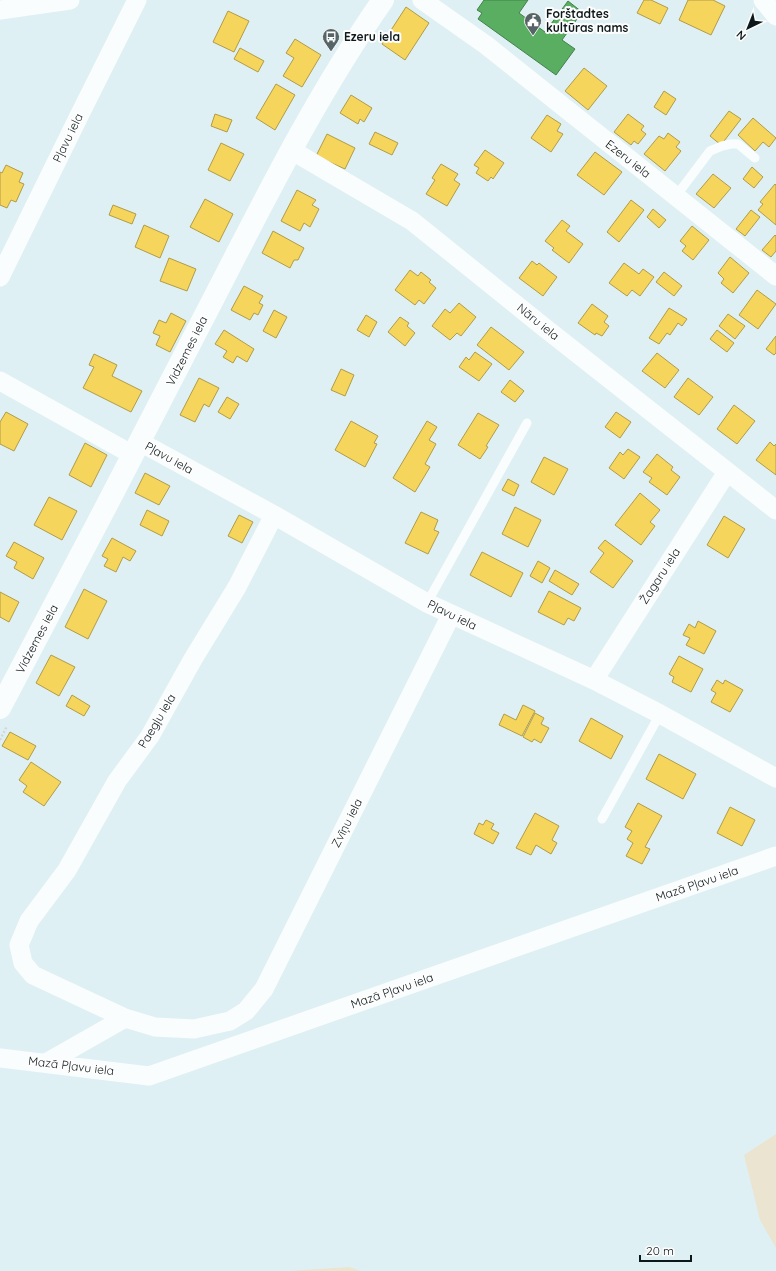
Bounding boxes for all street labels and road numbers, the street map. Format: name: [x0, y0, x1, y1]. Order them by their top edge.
street label: Pļavu iela: [49, 111, 86, 165]
street label: Ezeru iela: [603, 136, 654, 181]
street label: Nāru iela: [514, 300, 563, 343]
street label: Vidzemes iela: [163, 313, 211, 388]
street label: Pļavu iela: [142, 438, 196, 477]
street label: Žagaru iela: [636, 545, 683, 607]
street label: Pļavu iela: [425, 596, 479, 633]
street label: Vidzemes iela: [12, 602, 61, 676]
street label: Paegļu iela: [134, 691, 179, 751]
street label: Zvīņu iela: [328, 796, 365, 850]
street label: Mazā Pļavu iela: [654, 862, 740, 905]
street label: Mazā Pļavu iela: [349, 969, 435, 1012]
street label: Mazā Pļavu iela: [27, 1053, 115, 1078]

